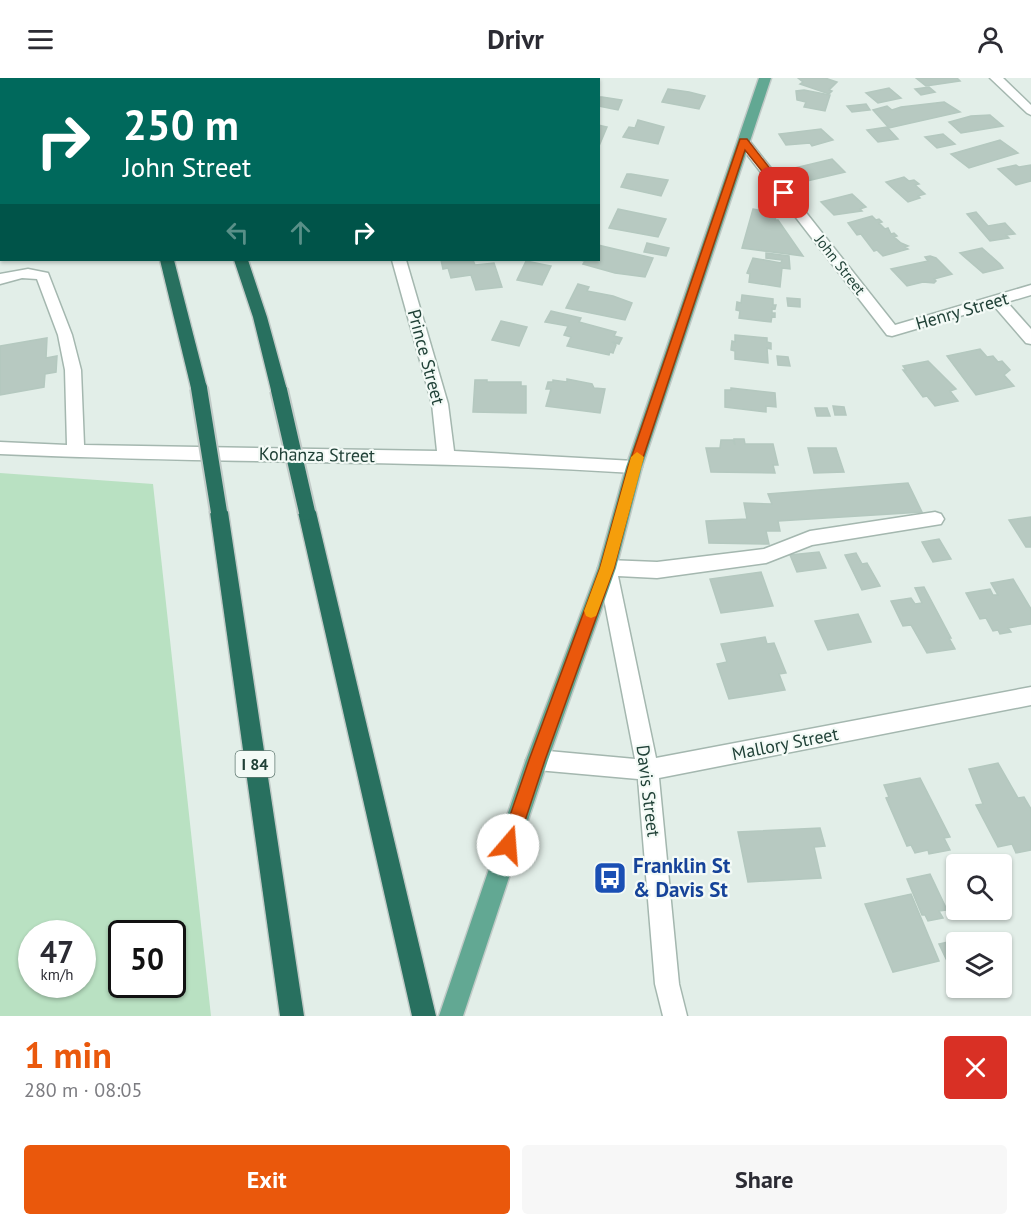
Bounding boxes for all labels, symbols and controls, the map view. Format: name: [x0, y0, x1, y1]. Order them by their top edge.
text: Drivr: [487, 22, 544, 56]
icon: menu: [24, 23, 57, 56]
icon: person: [974, 23, 1007, 56]
text: 250 m: [123, 97, 239, 152]
icon: right: [24, 102, 102, 180]
text: John Street: [123, 150, 251, 184]
pin: [758, 167, 809, 218]
icon: arrive: [767, 176, 800, 209]
icon: left: [221, 216, 254, 249]
icon: ahead: [284, 216, 317, 249]
icon: right: [347, 216, 380, 249]
street label: John Street: [810, 230, 870, 299]
street label: Henry Street: [913, 286, 1011, 335]
street label: Prince Street: [403, 307, 450, 407]
street label: Kohanza Street: [259, 442, 375, 467]
street label: Mallory Street: [730, 722, 840, 765]
street label: Davis Street: [631, 744, 666, 838]
road number: I 84: [236, 751, 274, 777]
position arrow: [476, 813, 540, 877]
place label: Franklin St & Davis St: [633, 852, 731, 903]
map controls: [946, 854, 1012, 998]
button: search: [946, 854, 1012, 920]
bus stop icon: Franklin St & Davis St: [592, 860, 628, 896]
speed limit sign: 50: [108, 920, 186, 998]
text: 47: [40, 932, 74, 971]
button: layers: [946, 932, 1012, 998]
text: km/h: [41, 965, 73, 984]
text: 1 min: [24, 1031, 112, 1078]
button: close: [944, 1036, 1007, 1099]
text: 280 m · 08:05: [24, 1077, 142, 1103]
button: Exit: [24, 1145, 510, 1214]
button: Share: [522, 1145, 1007, 1214]

